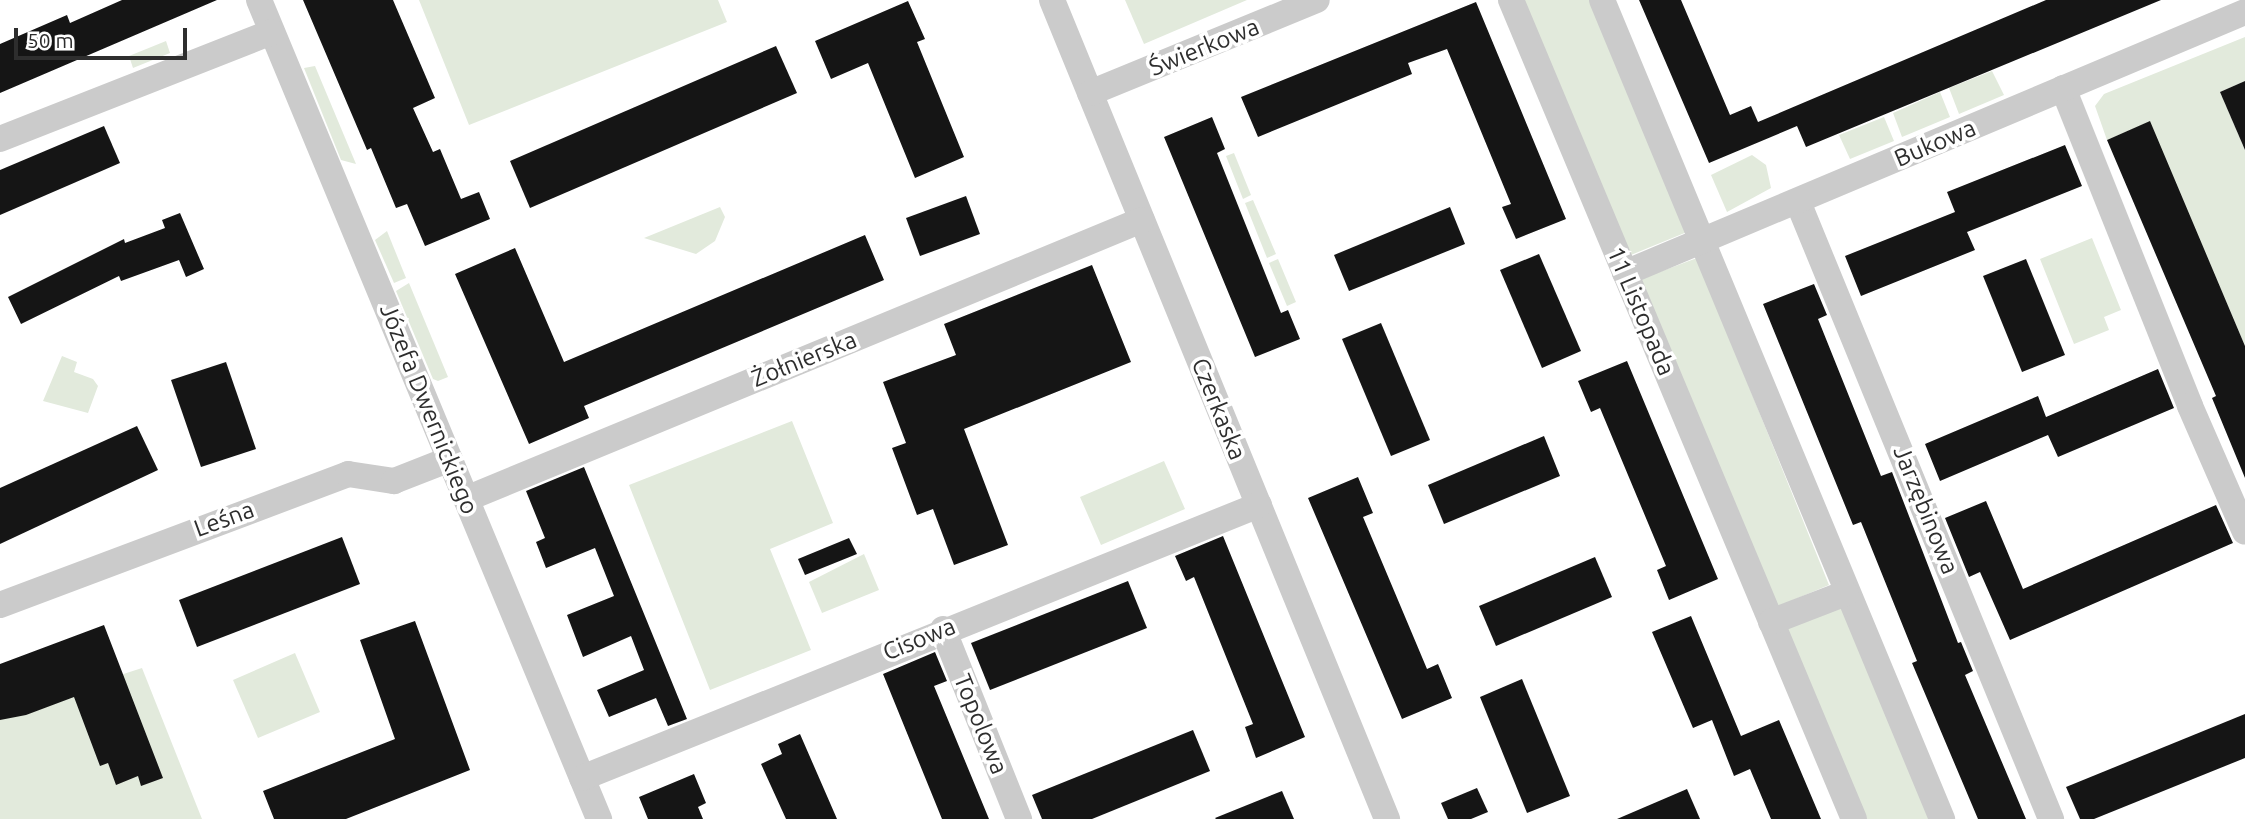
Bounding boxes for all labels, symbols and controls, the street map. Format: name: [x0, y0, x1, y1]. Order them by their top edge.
street label: Świerkowa: [1145, 12, 1263, 82]
scale bar: [18, 14, 191, 58]
text: 50 m: [27, 28, 74, 52]
street label: Bukowa: [1890, 113, 1980, 173]
street label: 11 Listopada: [1601, 242, 1681, 380]
street label: Józefa Dwernickiego: [374, 300, 484, 518]
street label: Żołnierska: [747, 325, 861, 393]
street label: Czerkaska: [1186, 354, 1252, 464]
street label: Jarzębinowa: [1887, 442, 1965, 578]
street label: Leśna: [190, 495, 258, 543]
street label: Cisowa: [878, 611, 960, 667]
street label: Topolowa: [948, 670, 1014, 778]

